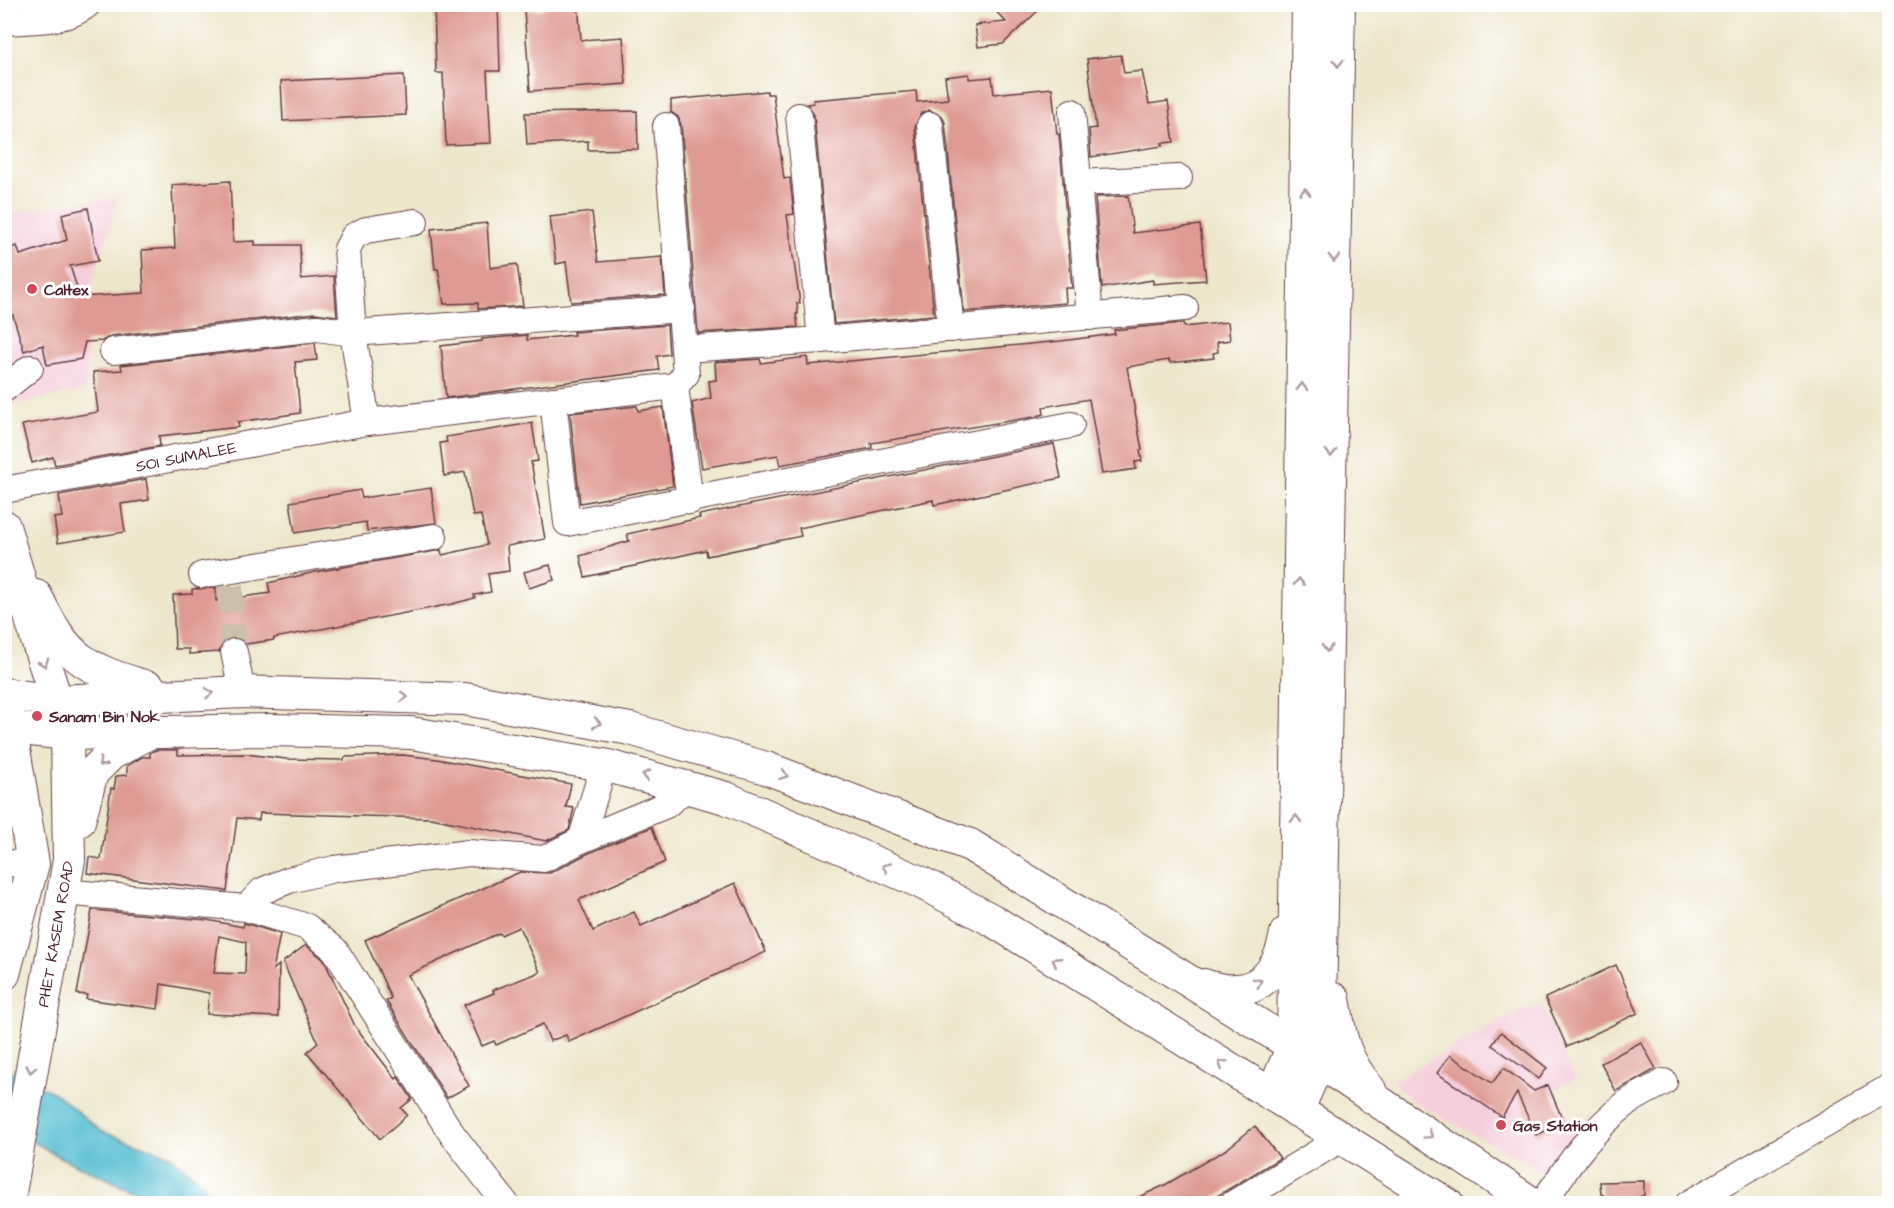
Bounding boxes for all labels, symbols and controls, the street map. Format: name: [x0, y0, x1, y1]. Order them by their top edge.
one-way arrow: [1332, 58, 1344, 67]
one-way arrow: [1299, 188, 1311, 197]
one-way arrow: [1328, 253, 1341, 262]
place label: Caltex: [44, 279, 89, 301]
marker: Caltex: [25, 282, 39, 296]
one-way arrow: [1296, 383, 1308, 392]
street label: SOI SUMALEE: [134, 436, 239, 478]
one-way arrow: [1325, 448, 1337, 457]
one-way arrow: [1293, 578, 1306, 587]
one-way arrow: [1321, 643, 1333, 652]
one-way arrow: [37, 657, 50, 668]
one-way arrow: [205, 686, 214, 699]
one-way arrow: [400, 690, 409, 703]
place label: Sanam Bin Nok: [48, 706, 160, 728]
marker: Sanam Bin Nok: [30, 709, 44, 723]
one-way arrow: [592, 716, 602, 729]
one-way arrow: [98, 756, 108, 767]
one-way arrow: [779, 768, 789, 781]
one-way arrow: [641, 769, 651, 782]
one-way arrow: [1290, 815, 1302, 824]
street label: PHET KASEM ROAD: [32, 859, 80, 1009]
one-way arrow: [882, 862, 893, 874]
one-way arrow: [1052, 957, 1062, 969]
one-way arrow: [1252, 978, 1263, 990]
one-way arrow: [1218, 1059, 1228, 1071]
one-way arrow: [25, 1063, 38, 1073]
place label: Gas Station: [1513, 1115, 1597, 1137]
marker: Gas Station: [1494, 1118, 1508, 1132]
one-way arrow: [1422, 1128, 1433, 1139]

